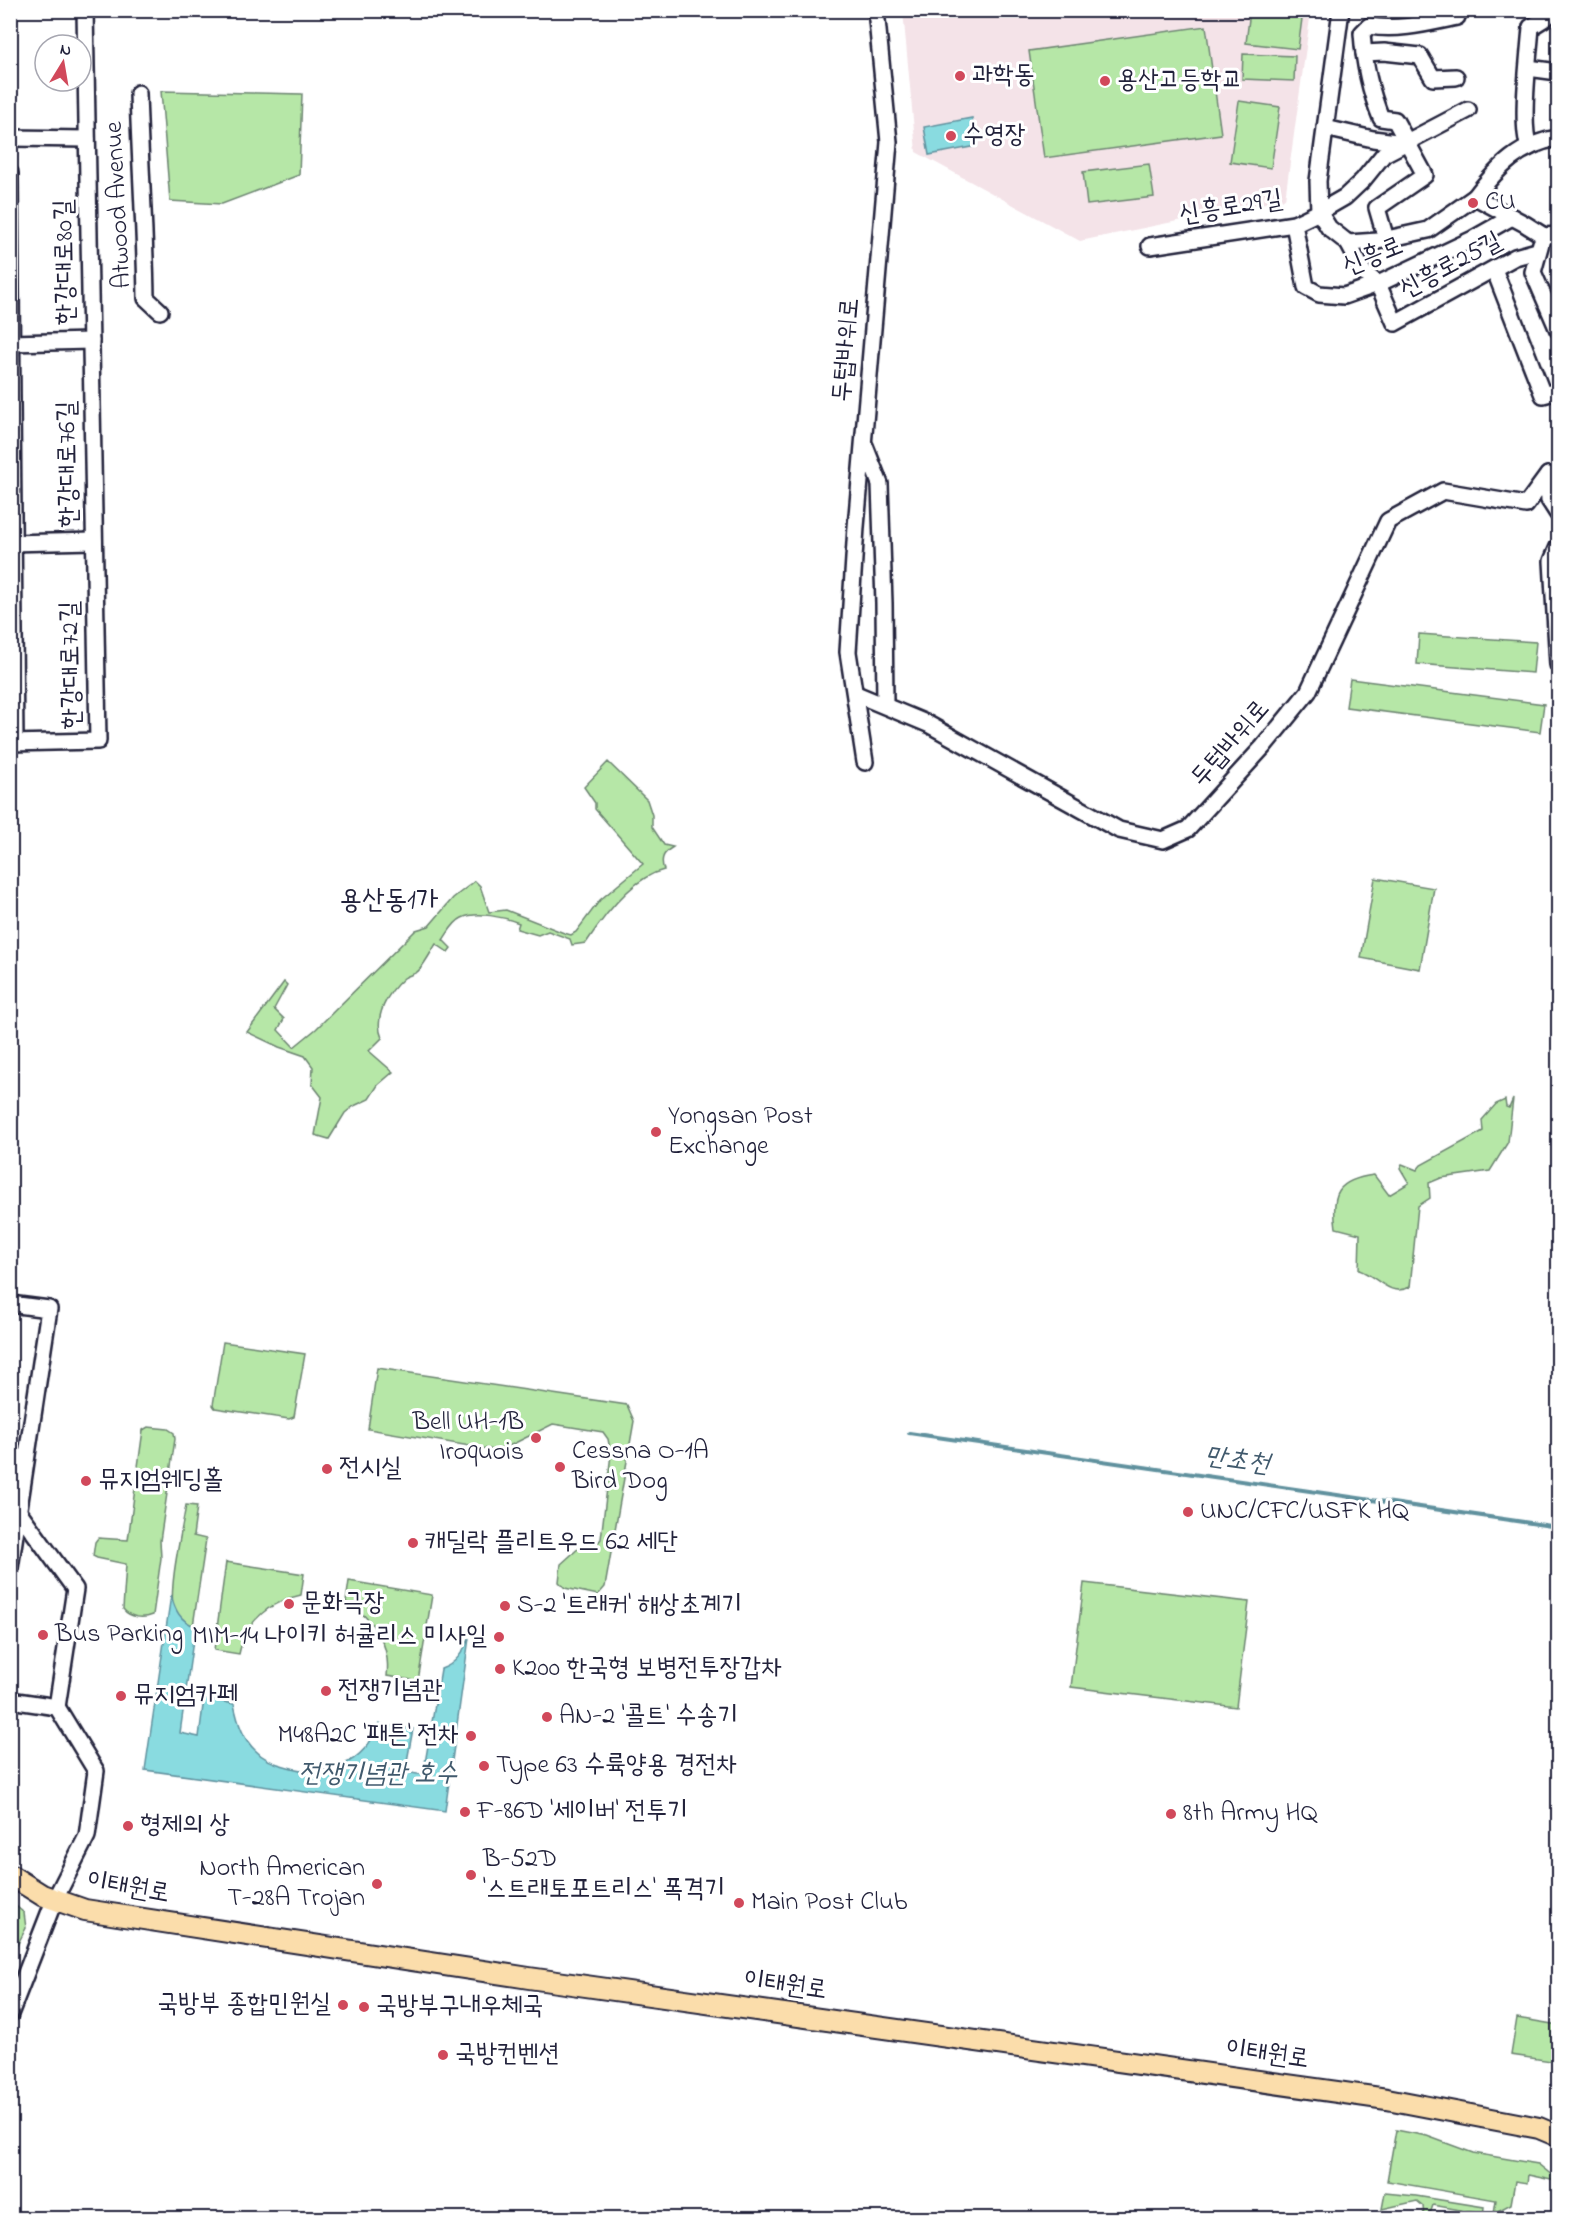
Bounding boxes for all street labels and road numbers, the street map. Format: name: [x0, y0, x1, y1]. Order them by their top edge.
street label: Atwood Avenue: [96, 120, 142, 290]
street label: 신흥로29길: [1176, 181, 1286, 235]
street label: 한강대로80길: [46, 199, 86, 325]
street label: 신흥로25길: [1393, 223, 1509, 309]
street label: 신흥로: [1337, 228, 1409, 286]
street label: 두텁바위로: [824, 296, 870, 404]
street label: 한강대로76길: [49, 400, 89, 528]
street label: 한강대로72길: [52, 600, 92, 729]
street label: 두텁바위로: [1182, 692, 1280, 796]
street label: 이태원로: [83, 1862, 173, 1914]
street label: 이태원로: [741, 1961, 829, 2011]
street label: 이태원로: [1223, 2030, 1311, 2080]

